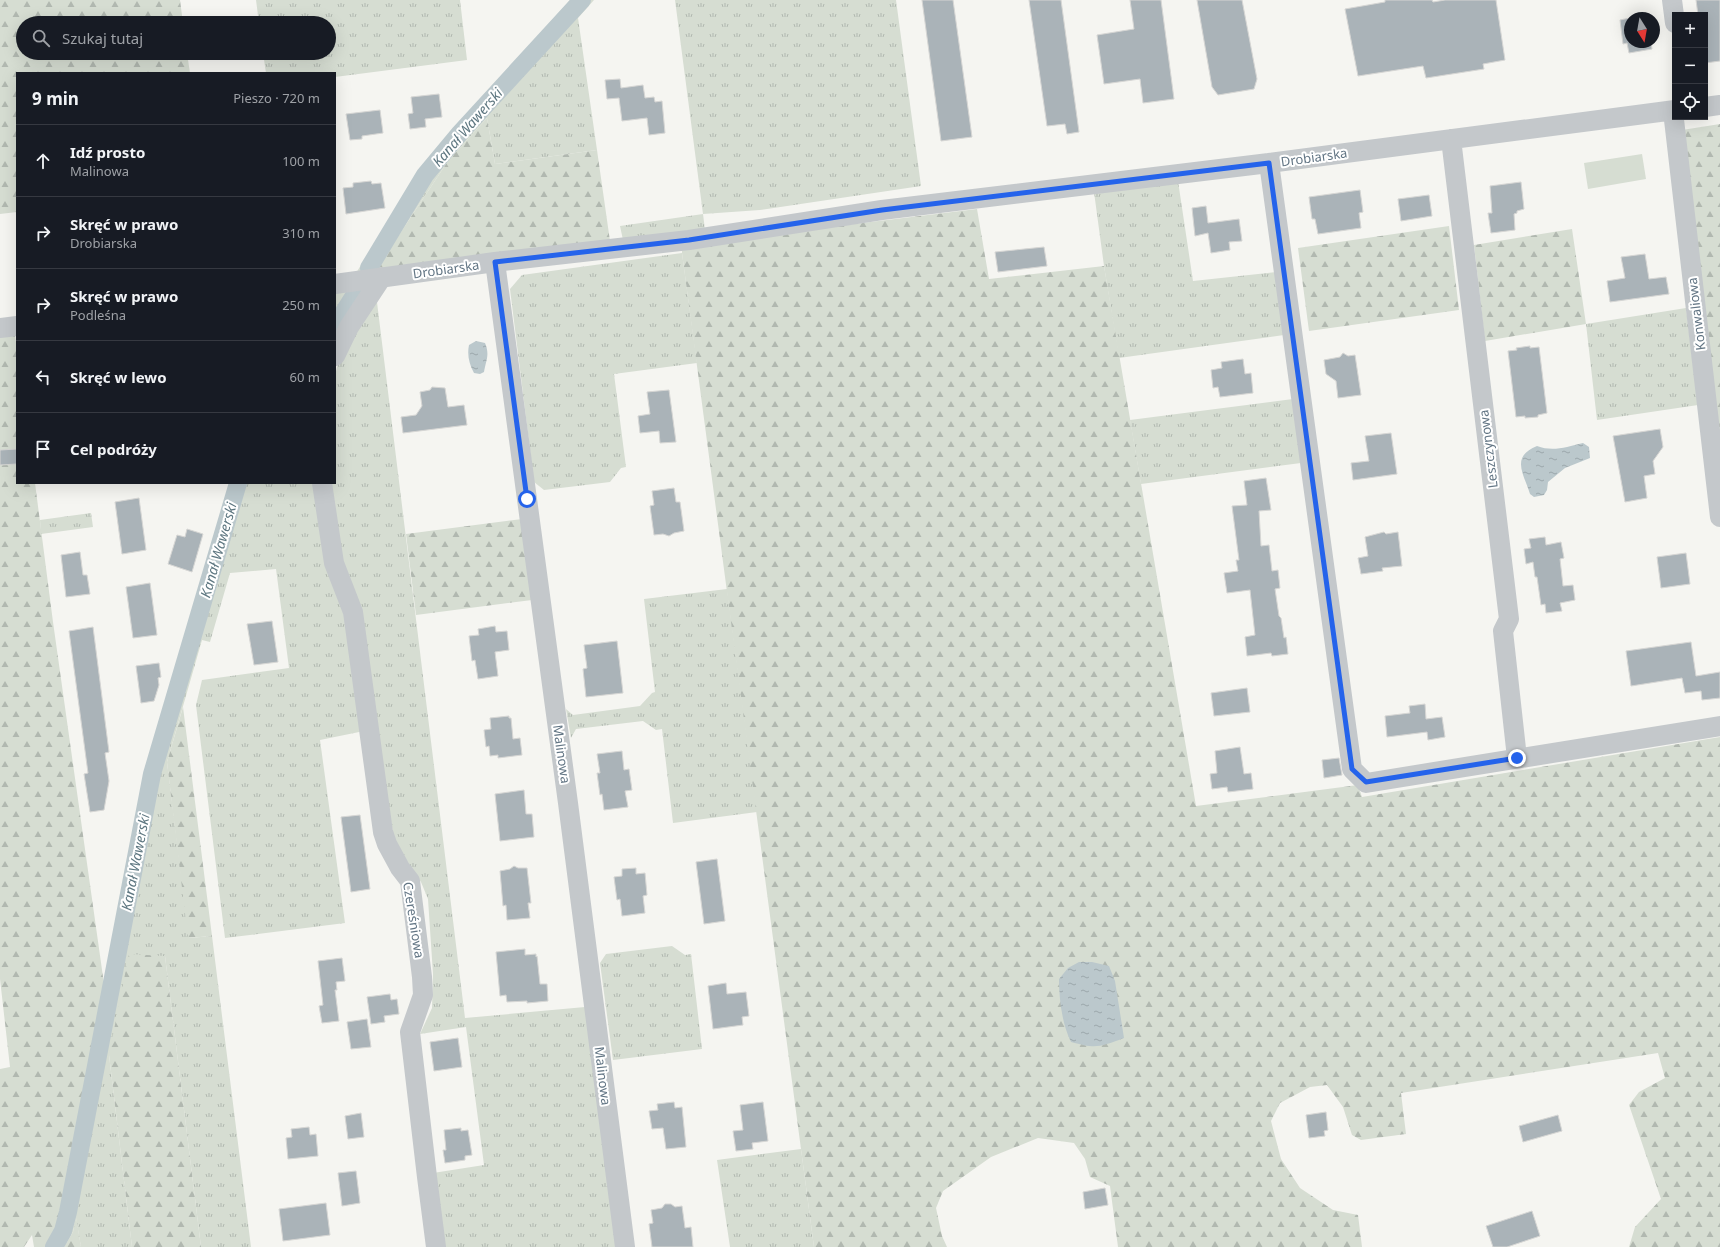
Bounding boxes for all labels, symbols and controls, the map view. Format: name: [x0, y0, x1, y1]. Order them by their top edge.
north arrow: [1624, 12, 1660, 48]
map controls: [1672, 12, 1708, 120]
button: +: [1672, 12, 1708, 48]
search box: [16, 16, 336, 60]
icon: search: [30, 27, 52, 49]
text: Szukaj tutaj: [62, 28, 143, 48]
button: −: [1672, 48, 1708, 84]
water label: Kanał Wawerski: [428, 83, 507, 170]
button: locate: [1672, 84, 1708, 120]
text: 9 min: [32, 87, 79, 110]
text: Pieszo · 720 m: [233, 89, 320, 107]
text: Idź prosto: [70, 142, 145, 162]
street label: Drobiarska: [1280, 143, 1348, 171]
icon: ahead: [32, 150, 54, 172]
text: 100 m: [282, 152, 320, 170]
text: Malinowa: [70, 162, 129, 180]
text: Skręć w prawo: [70, 214, 178, 234]
icon: right: [32, 222, 54, 244]
text: 310 m: [282, 224, 320, 242]
text: Drobiarska: [70, 234, 137, 252]
street label: Drobiarska: [412, 255, 480, 283]
street label: Konwaliowa: [1683, 277, 1709, 351]
text: Skręć w prawo: [70, 286, 178, 306]
icon: right: [32, 294, 54, 316]
text: 250 m: [282, 296, 320, 314]
text: Podleśna: [70, 306, 126, 324]
icon: left: [32, 366, 54, 388]
text: Skręć w lewo: [70, 367, 167, 387]
text: 60 m: [290, 368, 320, 386]
street label: Leszczynowa: [1474, 409, 1502, 489]
icon: arrive: [32, 438, 54, 460]
text: Cel podróży: [70, 439, 157, 459]
route start: [518, 490, 536, 508]
water label: Kanał Wawerski: [195, 500, 241, 600]
street label: Malinowa: [549, 724, 575, 784]
route end: [1508, 749, 1526, 767]
water label: Kanał Wawerski: [116, 812, 154, 912]
street label: Czereśniowa: [399, 881, 429, 959]
street label: Malinowa: [590, 1046, 616, 1106]

